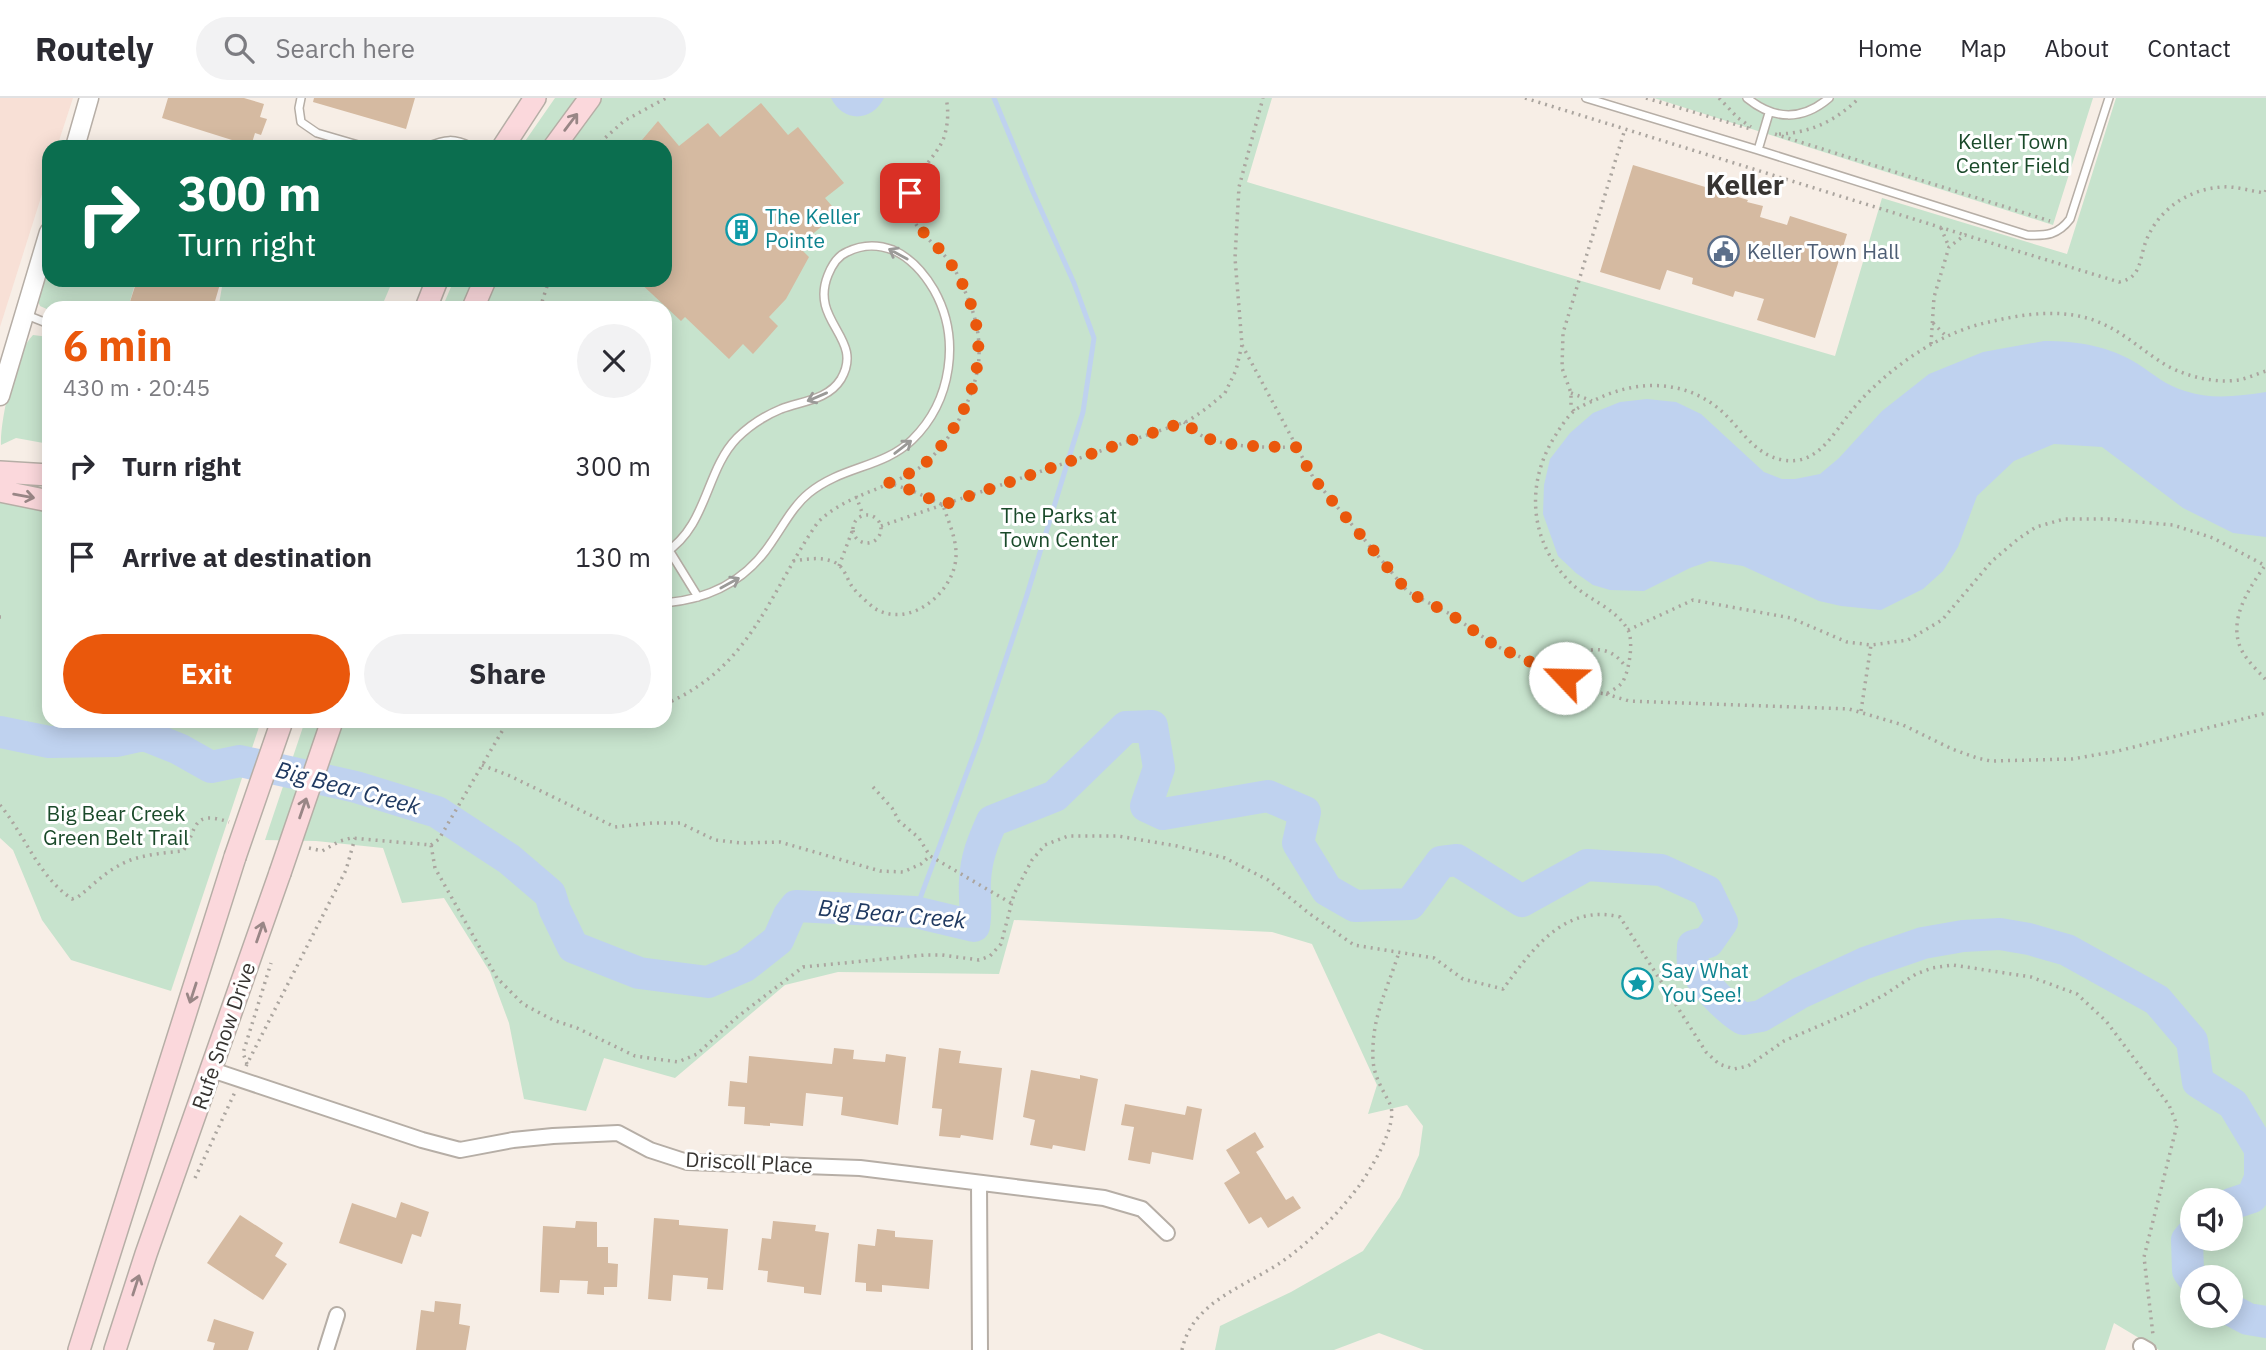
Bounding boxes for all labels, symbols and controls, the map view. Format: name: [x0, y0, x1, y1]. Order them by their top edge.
search box: [196, 17, 686, 80]
text: Routely: [35, 27, 154, 70]
icon: search: [220, 29, 258, 67]
text: Search here: [276, 31, 415, 65]
text: Home: [1858, 32, 1922, 64]
text: Map: [1960, 32, 2006, 64]
text: About: [2044, 32, 2109, 64]
text: Contact: [2147, 32, 2231, 64]
one-way arrow: [564, 113, 579, 132]
park label: Keller Town Center Field: [1956, 127, 2070, 179]
text: 300 m: [178, 161, 322, 224]
pin: [880, 163, 940, 223]
district label: Keller: [1706, 166, 1784, 203]
icon: right: [63, 168, 154, 259]
icon: arrive: [891, 174, 929, 212]
place label: The Keller Pointe: [765, 202, 861, 254]
building icon: The Keller Pointe: [725, 212, 759, 246]
text: Turn right: [178, 223, 316, 265]
public building icon: Keller Town Hall: [1707, 235, 1741, 269]
place label: Keller Town Hall: [1747, 237, 1900, 265]
one-way arrow: [888, 247, 908, 261]
text: 6 min: [63, 318, 173, 373]
button: close: [577, 324, 651, 398]
text: 430 m · 20:45: [63, 372, 210, 402]
one-way arrow: [807, 391, 828, 404]
one-way arrow: [893, 439, 912, 454]
icon: right: [63, 447, 101, 485]
text: Turn right: [122, 449, 241, 483]
text: 300 m: [575, 449, 651, 483]
one-way arrow: [12, 490, 35, 503]
park label: The Parks at Town Center: [1000, 501, 1118, 553]
icon: arrive: [63, 538, 101, 576]
text: Arrive at destination: [122, 540, 372, 574]
text: 130 m: [575, 540, 651, 574]
one-way arrow: [719, 576, 739, 590]
button: Exit: [63, 634, 350, 714]
button: Share: [364, 634, 651, 714]
position arrow: [1528, 641, 1602, 715]
water label: Big Bear Creek: [273, 753, 425, 821]
one-way arrow: [297, 798, 310, 820]
park label: Big Bear Creek Green Belt Trail: [43, 799, 189, 851]
water label: Big Bear Creek: [817, 892, 968, 935]
one-way arrow: [255, 921, 267, 943]
place label: Say What You See!: [1661, 956, 1749, 1008]
street label: Rufe Snow Drive: [185, 958, 261, 1113]
place icon: Say What You See!: [1621, 966, 1655, 1000]
one-way arrow: [185, 981, 198, 1003]
street label: Driscoll Place: [685, 1145, 813, 1179]
map controls: [2180, 1188, 2243, 1328]
button: sound: [2180, 1188, 2243, 1251]
button: search: [2180, 1265, 2243, 1328]
one-way arrow: [131, 1275, 143, 1297]

